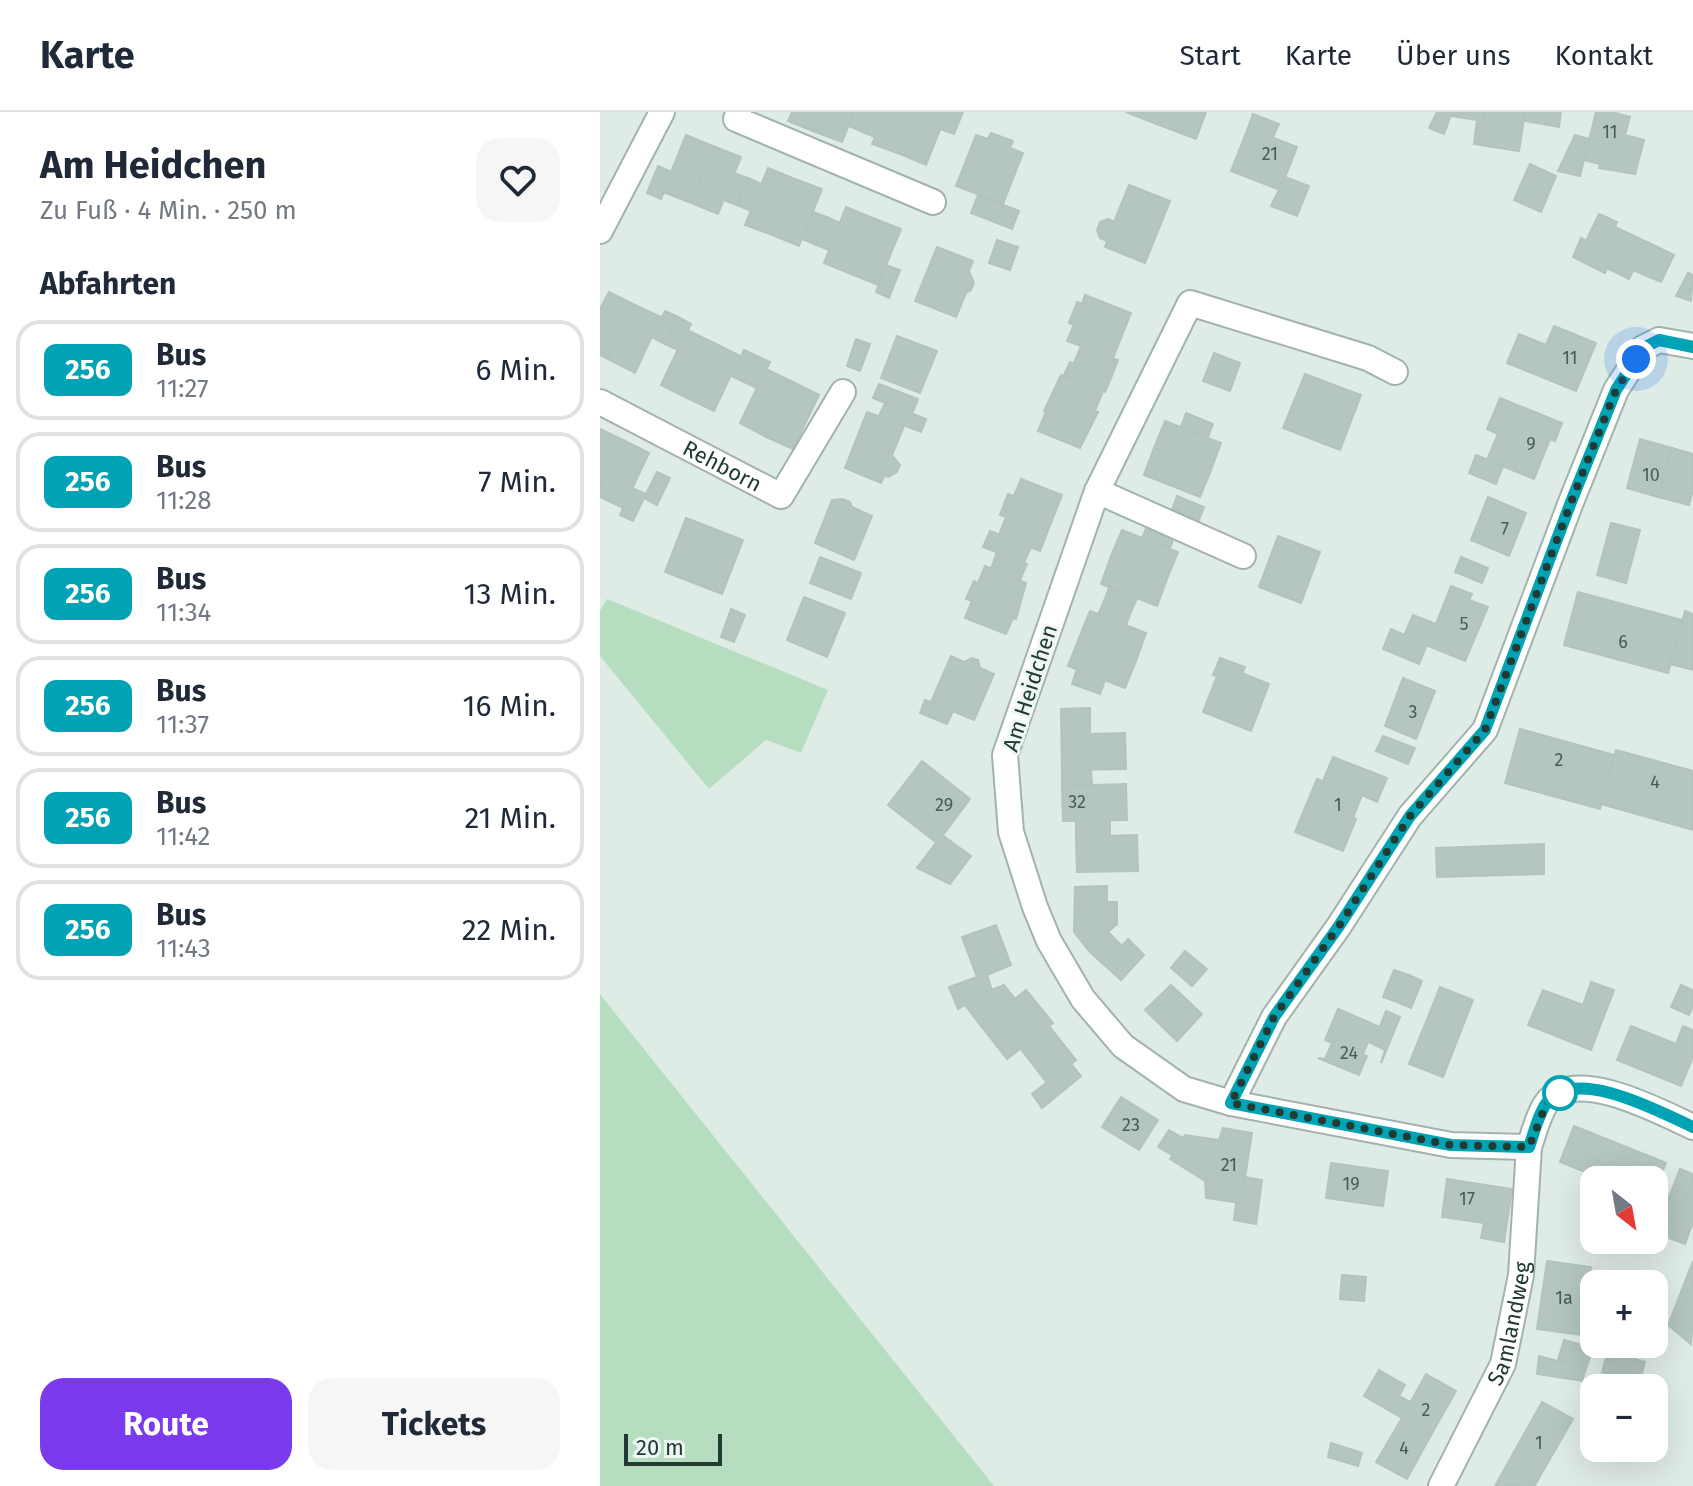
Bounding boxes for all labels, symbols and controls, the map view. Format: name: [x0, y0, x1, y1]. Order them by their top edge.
text: Karte: [40, 32, 135, 78]
text: Start: [1179, 39, 1241, 72]
text: Karte: [1285, 39, 1352, 72]
text: Über uns: [1396, 39, 1511, 72]
text: Kontakt: [1555, 39, 1653, 72]
house number: 11: [1602, 121, 1618, 143]
button: heart: [476, 138, 560, 222]
text: Am Heidchen: [40, 142, 266, 188]
house number: 21: [1262, 143, 1278, 165]
text: Zu Fuß · 4 Min. · 250 m: [40, 195, 297, 226]
text: Abfahrten: [40, 266, 176, 302]
text: Bus: [156, 337, 206, 373]
your location: [1616, 339, 1656, 379]
house number: 11: [1562, 347, 1578, 369]
text: 6 Min.: [475, 352, 556, 388]
text: 256: [65, 353, 111, 386]
text: 11:27: [156, 373, 209, 404]
house number: 9: [1526, 433, 1536, 455]
street label: Rehborn: [678, 434, 767, 497]
text: Bus: [156, 449, 206, 485]
text: 7 Min.: [478, 464, 556, 500]
house number: 10: [1642, 464, 1660, 486]
text: 256: [65, 465, 111, 498]
text: 11:28: [156, 485, 212, 516]
house number: 7: [1501, 518, 1509, 540]
text: Bus: [156, 561, 206, 597]
text: 13 Min.: [464, 576, 556, 612]
text: 256: [65, 577, 111, 610]
text: 11:34: [156, 597, 211, 628]
house number: 5: [1459, 613, 1469, 635]
street label: Am Heidchen: [997, 621, 1063, 755]
house number: 6: [1618, 631, 1628, 653]
text: Bus: [156, 673, 206, 709]
text: 16 Min.: [462, 688, 556, 724]
text: 256: [65, 689, 111, 722]
house number: 3: [1409, 701, 1417, 723]
text: 11:37: [156, 709, 209, 740]
house number: 2: [1555, 749, 1564, 771]
house number: 4: [1650, 771, 1660, 793]
text: Bus: [156, 785, 206, 821]
house number: 32: [1068, 791, 1086, 813]
house number: 29: [935, 794, 953, 816]
house number: 1: [1334, 794, 1342, 816]
text: 21 Min.: [464, 800, 556, 836]
text: 256: [65, 801, 111, 834]
text: 11:42: [156, 821, 210, 852]
text: Bus: [156, 897, 206, 933]
text: 22 Min.: [462, 912, 556, 948]
text: 256: [65, 913, 111, 946]
text: 11:43: [156, 933, 211, 964]
house number: 24: [1340, 1042, 1358, 1064]
unlabelled marker: [1543, 1076, 1577, 1110]
house number: 23: [1122, 1114, 1140, 1136]
house number: 21: [1221, 1154, 1237, 1176]
north arrow: [1580, 1166, 1668, 1254]
map controls: [1580, 1166, 1668, 1462]
house number: 19: [1342, 1173, 1360, 1195]
house number: 17: [1459, 1188, 1475, 1210]
street label: Samlandweg: [1481, 1260, 1535, 1390]
button: +: [1580, 1270, 1668, 1358]
house number: 1a: [1555, 1287, 1573, 1309]
button: −: [1580, 1374, 1668, 1462]
button: Route: [40, 1378, 292, 1470]
button: Tickets: [308, 1378, 560, 1470]
house number: 2: [1422, 1399, 1431, 1421]
scale bar: [624, 1430, 722, 1466]
house number: 1: [1535, 1432, 1543, 1454]
text: 20 m: [636, 1434, 684, 1461]
house number: 4: [1399, 1437, 1409, 1459]

